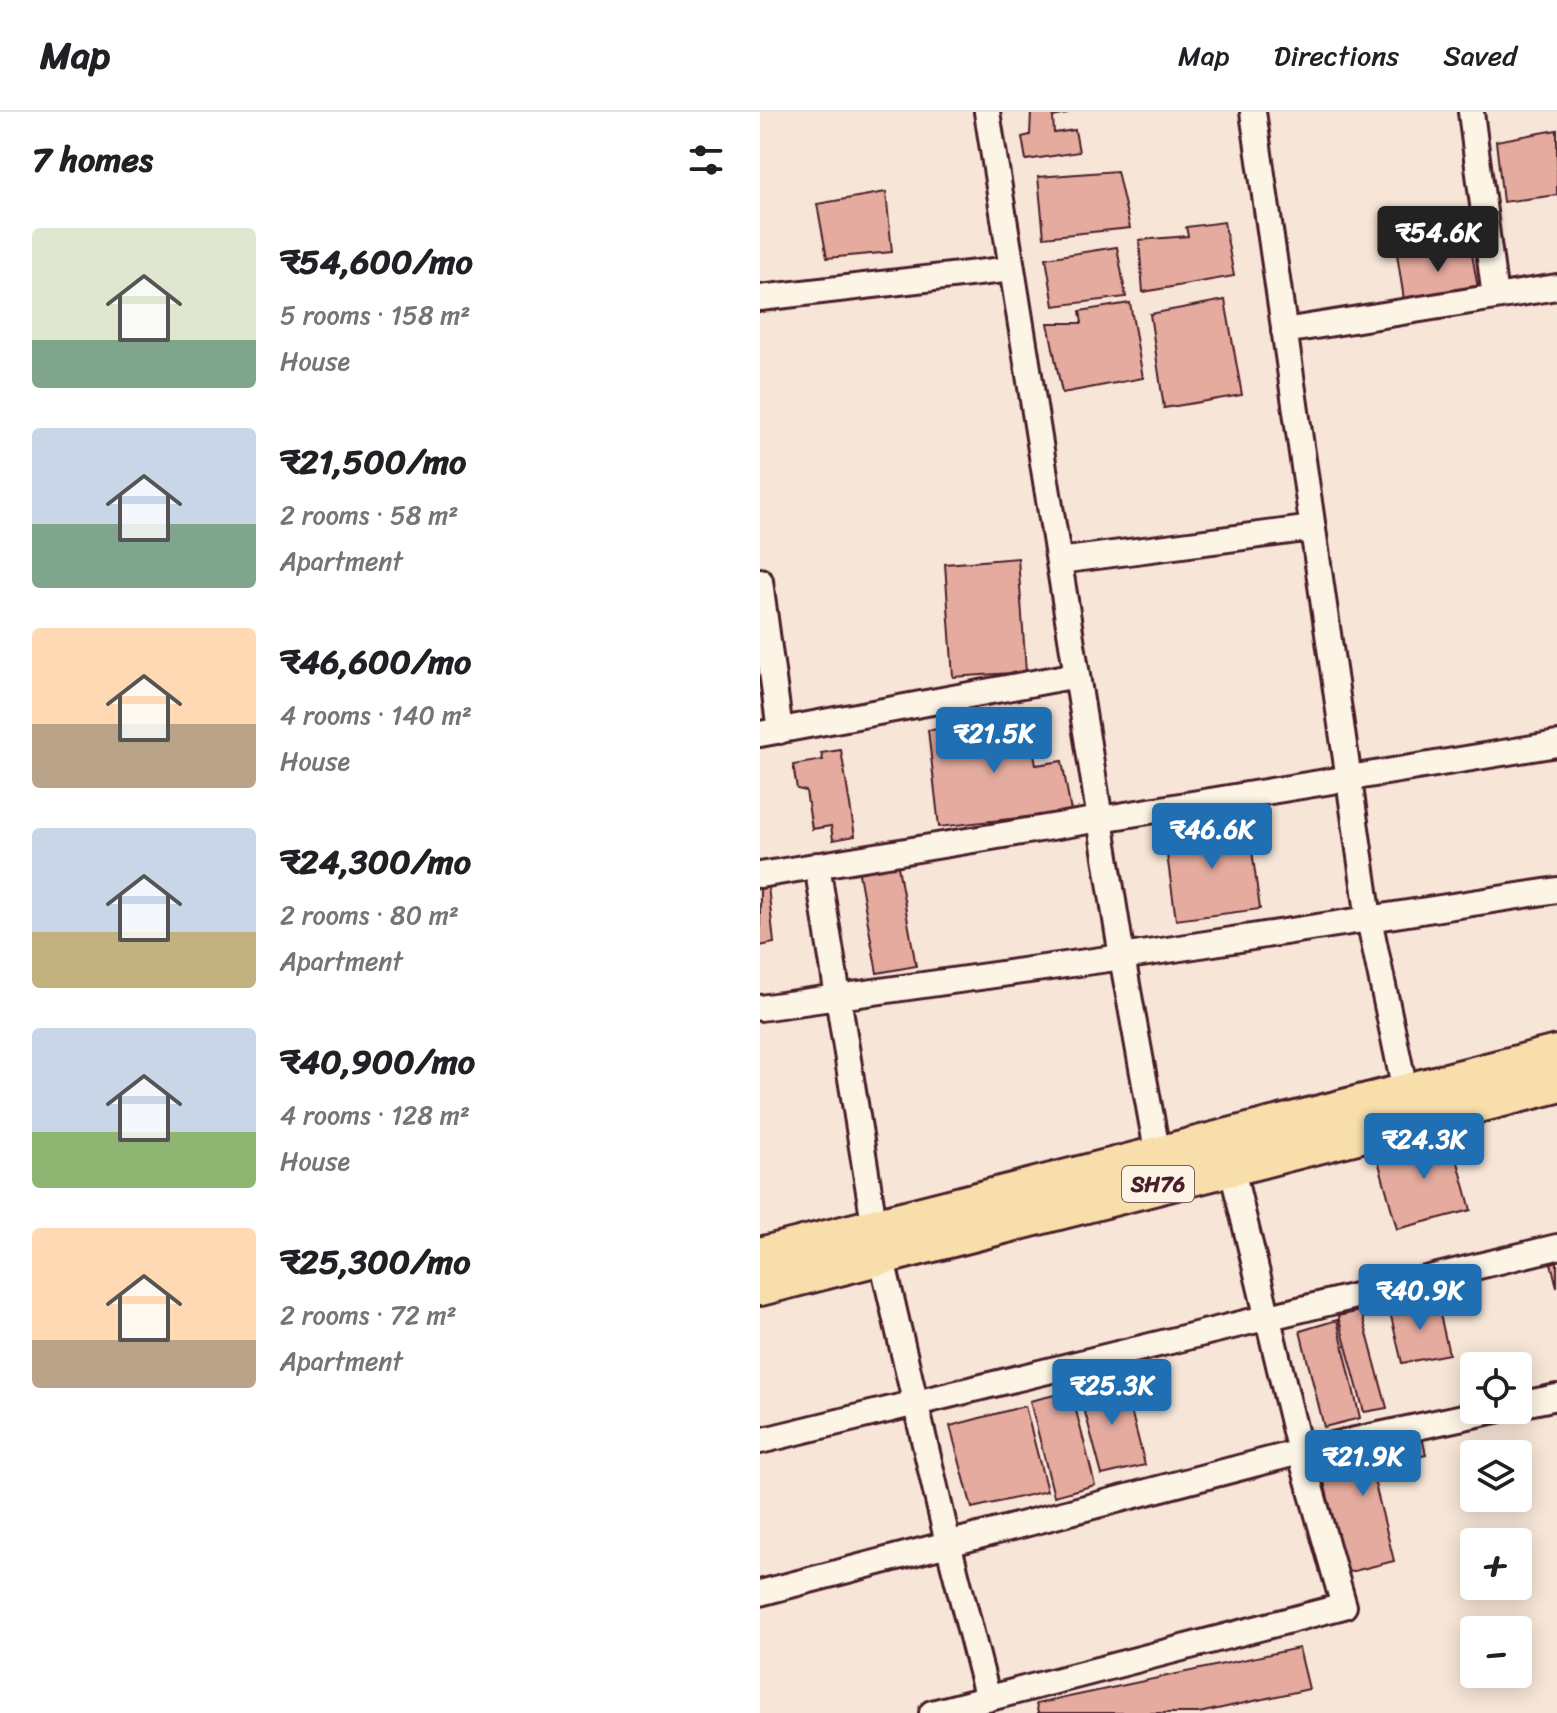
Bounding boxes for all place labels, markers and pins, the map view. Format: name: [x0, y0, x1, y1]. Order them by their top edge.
pin: ₹54.6K: [1373, 206, 1503, 274]
pin: ₹21.5K: [929, 707, 1059, 775]
pin: ₹46.6K: [1147, 803, 1277, 871]
pin: ₹24.3K: [1359, 1113, 1489, 1181]
pin: ₹40.9K: [1355, 1264, 1485, 1332]
pin: ₹25.3K: [1047, 1359, 1177, 1427]
pin: ₹21.9K: [1298, 1430, 1428, 1498]

